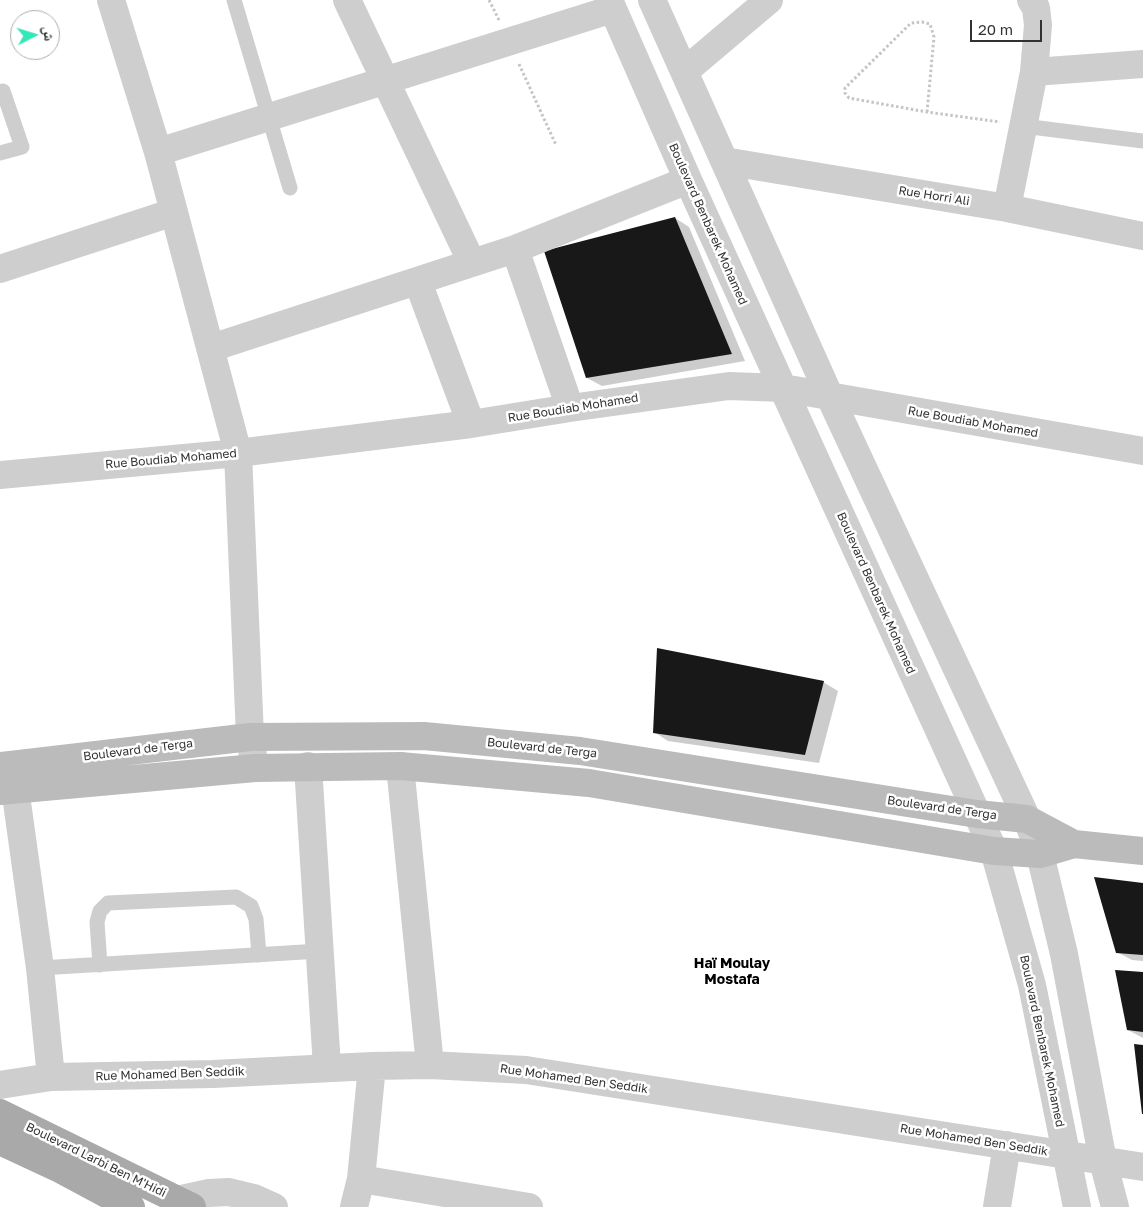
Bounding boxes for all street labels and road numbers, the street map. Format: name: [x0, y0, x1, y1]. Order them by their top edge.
street label: Boulevard Benbarek Mohamed: [666, 141, 750, 307]
street label: Rue Horri Ali: [897, 183, 971, 209]
street label: Rue Boudiab Mohamed: [507, 391, 639, 425]
street label: Rue Boudiab Mohamed: [907, 403, 1039, 441]
street label: Rue Boudiab Mohamed: [105, 446, 237, 472]
street label: Boulevard Benbarek Mohamed: [834, 510, 918, 676]
street label: Boulevard de Terga: [486, 735, 598, 761]
street label: Boulevard de Terga: [82, 736, 194, 764]
street label: Boulevard de Terga: [886, 793, 998, 823]
street label: Boulevard Benbarek Mohamed: [1017, 954, 1067, 1128]
street label: Rue Mohamed Ben Seddik: [499, 1061, 649, 1097]
street label: Rue Mohamed Ben Seddik: [95, 1064, 245, 1084]
street label: Boulevard Larbi Ben M'Hidi: [23, 1120, 169, 1200]
street label: Rue Mohamed Ben Seddik: [899, 1121, 1049, 1159]

